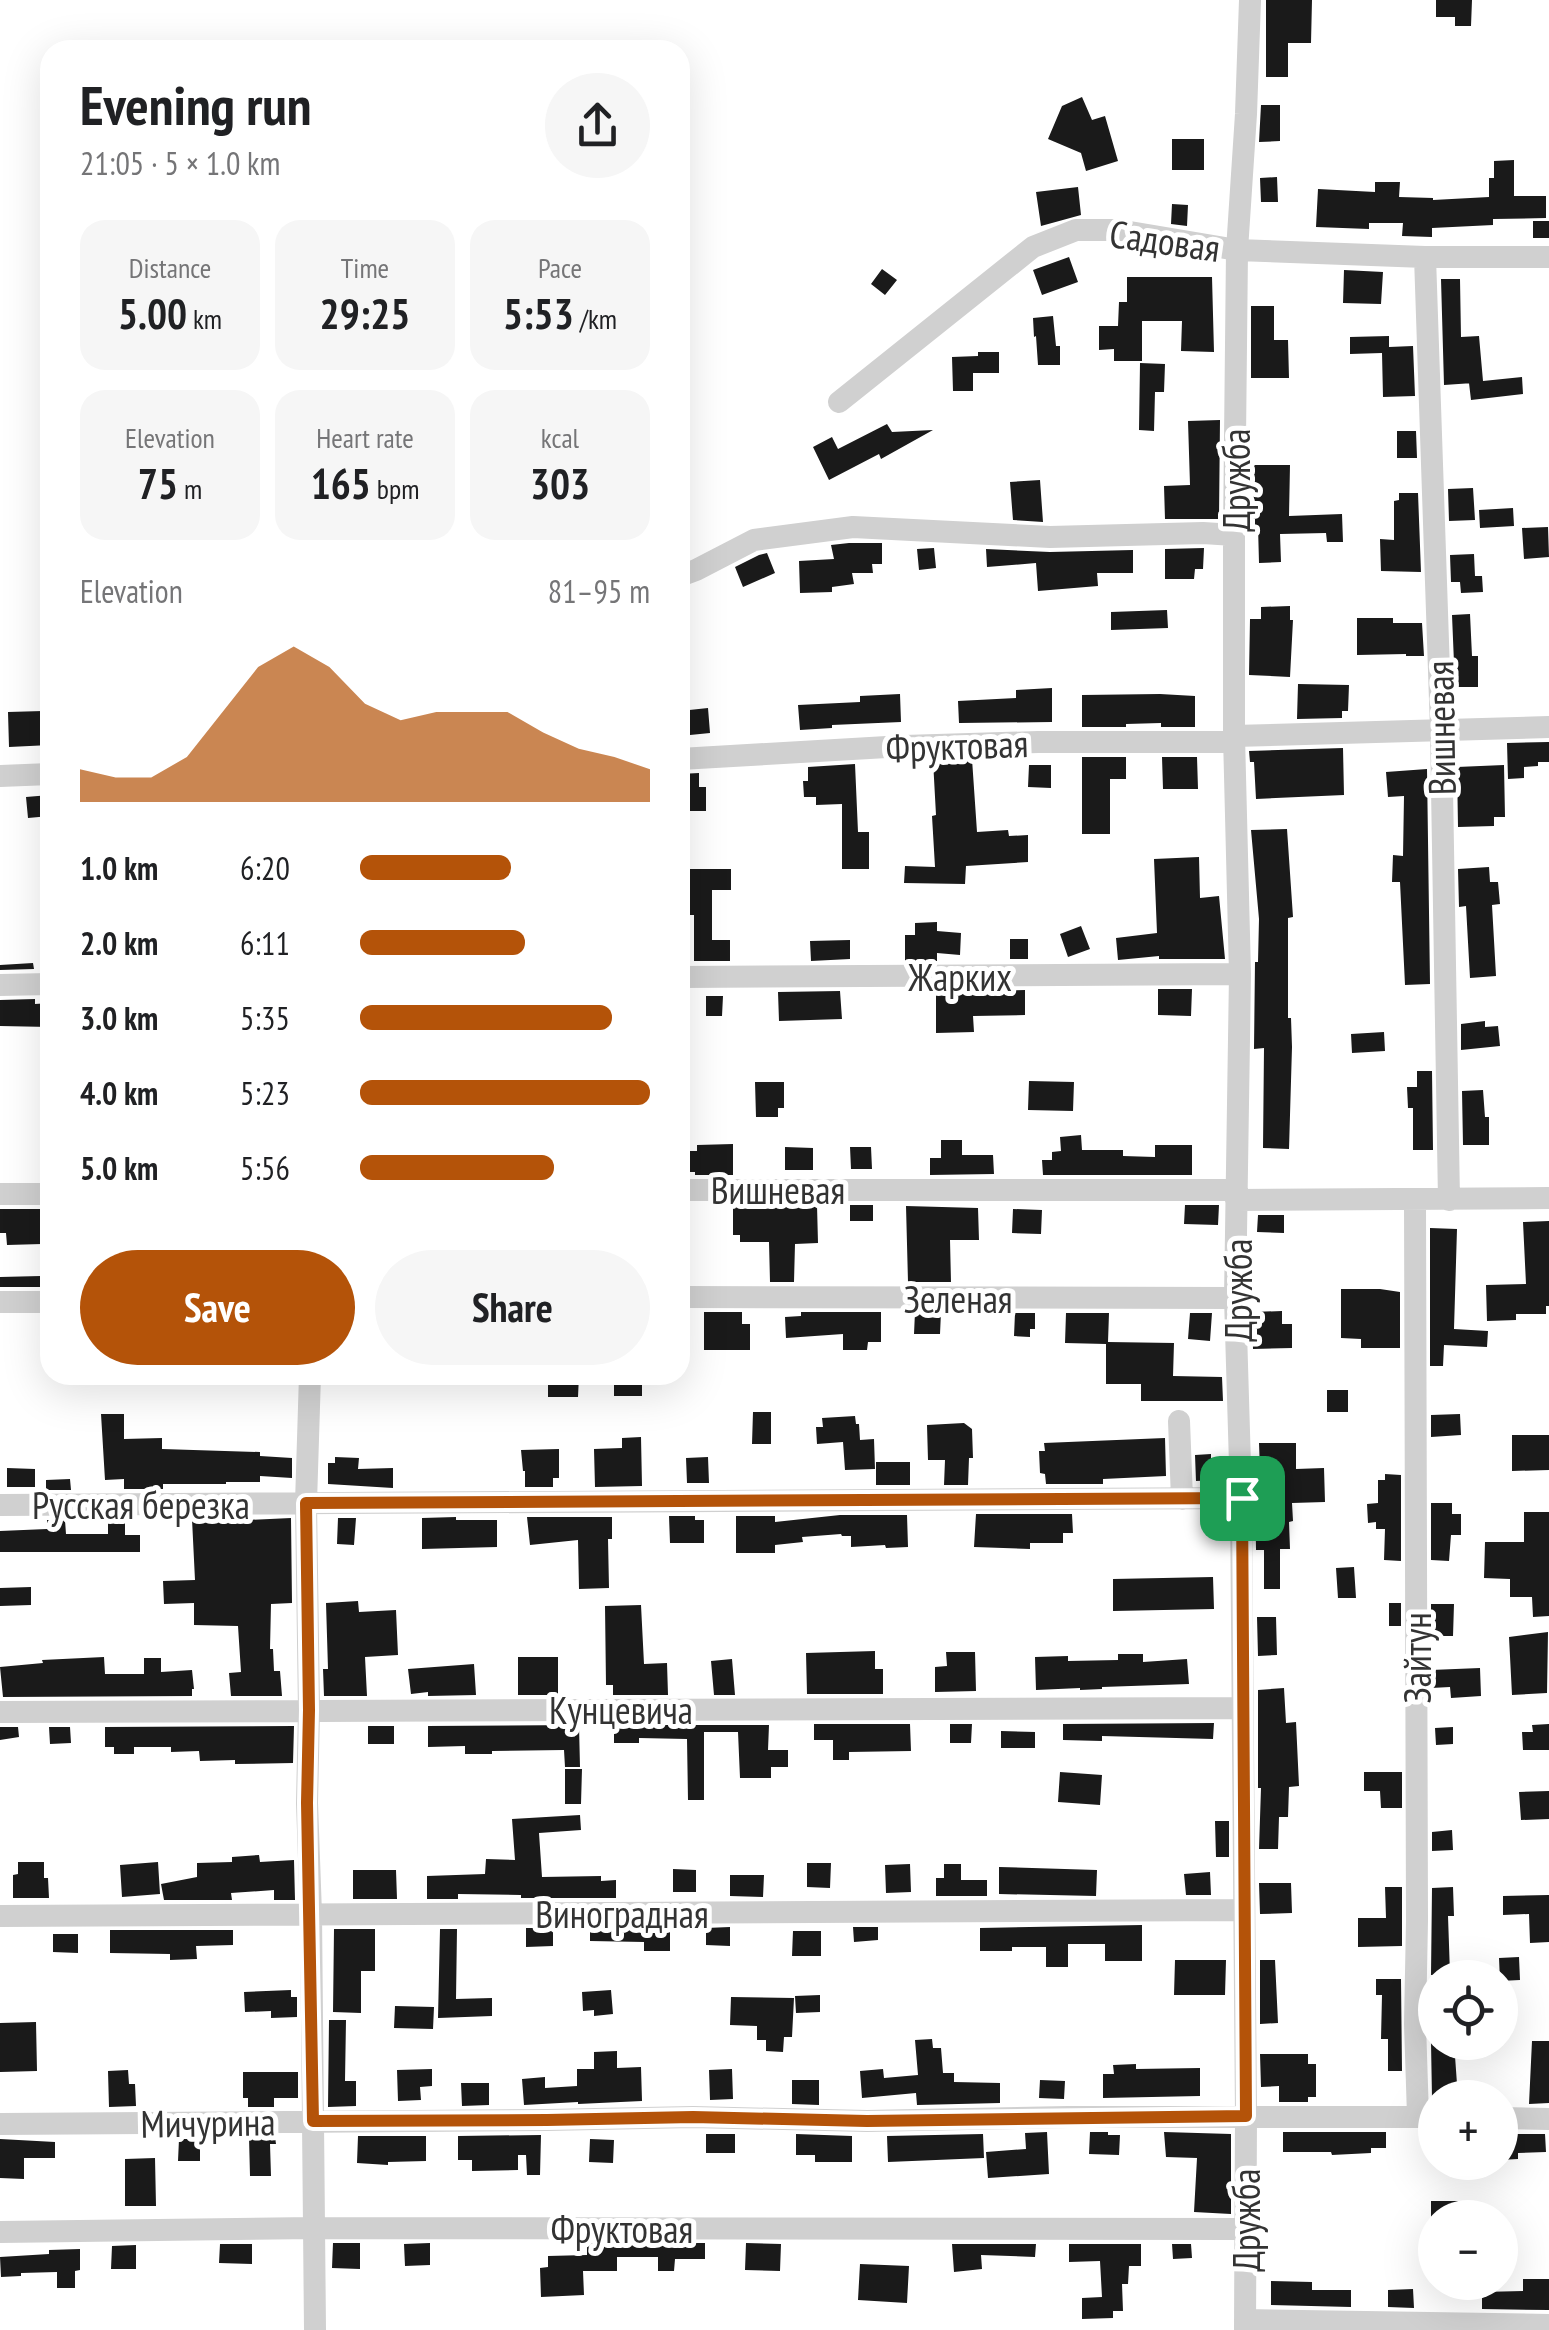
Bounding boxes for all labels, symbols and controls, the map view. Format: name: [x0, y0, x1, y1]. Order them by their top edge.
text: Evening run: [80, 69, 312, 140]
button: share: [545, 73, 650, 178]
text: 21:05 · 5 × 1.0 km: [80, 142, 280, 184]
street label: Садовая: [1107, 208, 1223, 272]
text: Distance: [129, 249, 211, 286]
text: Time: [341, 249, 389, 286]
text: Pace: [538, 249, 582, 286]
text: 5.00: [118, 286, 187, 341]
text: 29:25: [320, 286, 410, 341]
text: 5:53: [503, 286, 574, 341]
text: km: [187, 300, 222, 337]
text: /km: [574, 300, 617, 337]
text: Elevation: [125, 419, 215, 456]
text: Heart rate: [316, 419, 414, 456]
text: kcal: [541, 419, 579, 456]
street label: Дружба: [1211, 428, 1260, 532]
text: 75: [138, 456, 178, 511]
text: 165: [311, 456, 371, 511]
text: 303: [530, 456, 590, 511]
text: m: [178, 470, 202, 507]
text: bpm: [371, 470, 419, 507]
text: Elevation: [80, 570, 183, 612]
text: 81–95 m: [548, 570, 650, 612]
street label: Вишневая: [1414, 660, 1466, 796]
street label: Фруктовая: [885, 718, 1029, 772]
text: 1.0 km: [80, 847, 158, 889]
text: 6:20: [240, 847, 290, 889]
text: 2.0 km: [80, 922, 158, 964]
text: 6:11: [240, 922, 290, 964]
street label: Жарких: [907, 952, 1012, 1001]
text: 3.0 km: [80, 997, 158, 1039]
text: 5:35: [240, 997, 290, 1039]
text: 4.0 km: [80, 1072, 158, 1114]
text: 5:23: [240, 1072, 290, 1114]
text: 5.0 km: [80, 1147, 158, 1189]
text: 5:56: [240, 1147, 290, 1189]
street label: Вишневая: [711, 1165, 845, 1214]
street label: Дружба: [1213, 1238, 1262, 1342]
button: Save: [80, 1250, 355, 1365]
button: Share: [375, 1250, 650, 1365]
street label: Зеленая: [903, 1274, 1013, 1323]
pin: [1200, 1456, 1285, 1541]
icon: arrive: [1215, 1471, 1270, 1526]
street label: Русская березка: [32, 1480, 250, 1529]
street label: Зайтун: [1392, 1612, 1441, 1704]
street label: Кунцевича: [549, 1685, 693, 1734]
street label: Виноградная: [535, 1889, 709, 1938]
map controls: [1418, 1960, 1518, 2300]
button: locate: [1418, 1960, 1518, 2060]
button: +: [1418, 2080, 1518, 2180]
street label: Мичурина: [140, 2096, 276, 2148]
street label: Дружба: [1221, 2168, 1270, 2272]
button: −: [1418, 2200, 1518, 2300]
street label: Фруктовая: [551, 2204, 693, 2253]

